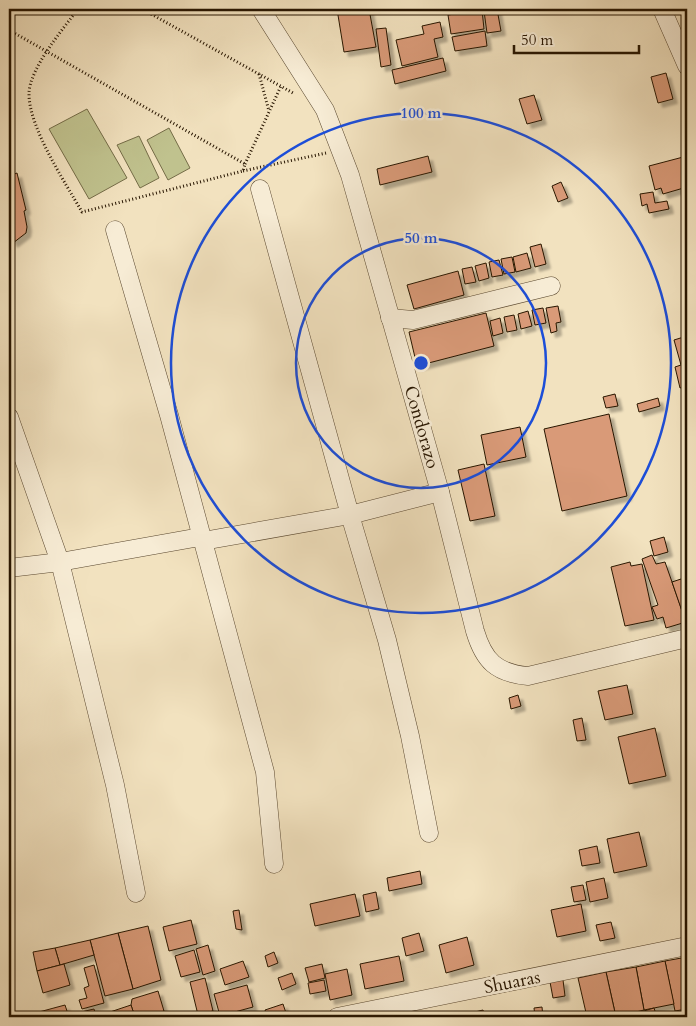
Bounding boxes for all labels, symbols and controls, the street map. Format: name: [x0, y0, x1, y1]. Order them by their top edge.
scale bar: [514, 22, 638, 54]
text: 50 m: [521, 30, 553, 50]
text: 100 m: [401, 103, 442, 123]
text: 50 m: [404, 228, 438, 248]
centre of rings: [412, 354, 430, 372]
street label: Condorazo: [398, 383, 445, 472]
street label: Shuaras: [482, 965, 542, 1000]

